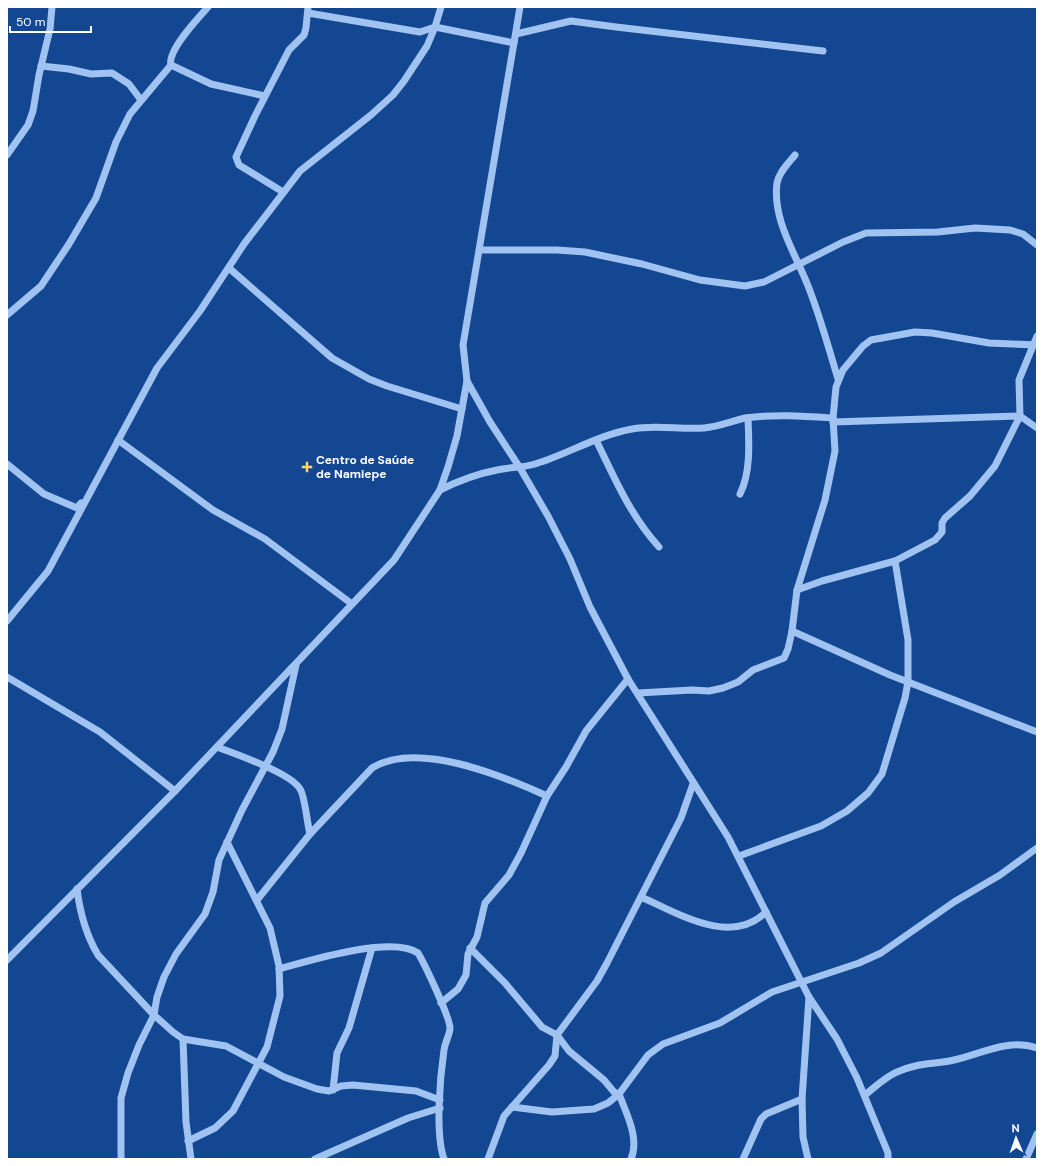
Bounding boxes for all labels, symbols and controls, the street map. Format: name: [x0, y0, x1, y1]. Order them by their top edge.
scale bar: [10, 8, 91, 34]
text: 50 m: [16, 14, 45, 30]
place label: Centro de Saúde de Namiepe: [316, 452, 414, 482]
marker: Centro de Saúde de Namiepe: [301, 461, 313, 473]
north arrow: [996, 1118, 1036, 1158]
text: N: [1011, 1121, 1020, 1135]

